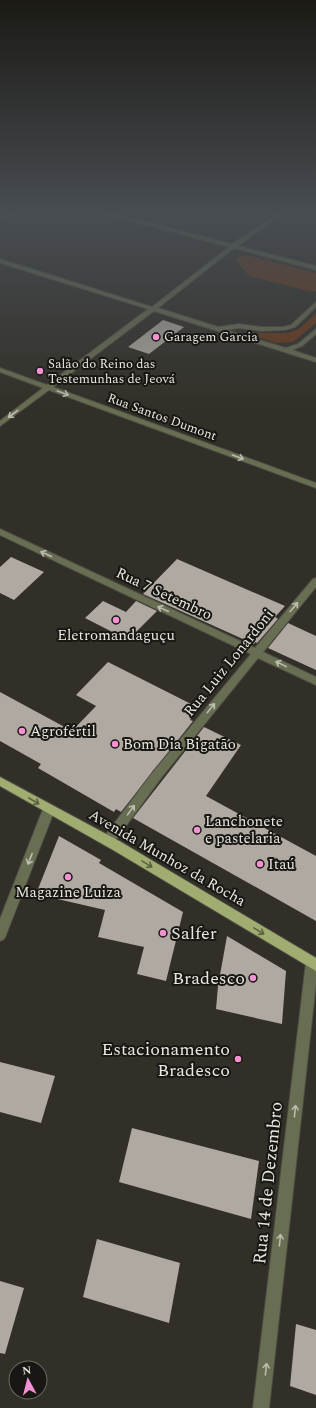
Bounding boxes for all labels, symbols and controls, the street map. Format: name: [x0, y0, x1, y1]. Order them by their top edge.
place label: Garagem Garcia: [164, 327, 258, 347]
marker: Garagem Garcia: [151, 332, 161, 342]
place label: Salão do Reino das Testemunhas de Jeová: [48, 354, 176, 389]
marker: Salão do Reino das Testemunhas de Jeová: [35, 366, 45, 376]
street label: Rua Santos Dumont: [105, 388, 220, 446]
one-way arrow: [56, 390, 69, 397]
one-way arrow: [8, 410, 19, 418]
one-way arrow: [231, 454, 243, 462]
one-way arrow: [40, 550, 52, 557]
street label: Rua 7 Setembro: [112, 562, 216, 626]
one-way arrow: [290, 602, 299, 613]
street label: Rua Luiz Lonardoni: [178, 604, 280, 722]
one-way arrow: [158, 605, 170, 612]
marker: Eletromandaguçu: [111, 615, 121, 625]
place label: Eletromandaguçu: [57, 624, 175, 647]
one-way arrow: [275, 660, 287, 667]
one-way arrow: [207, 702, 216, 713]
place label: Agrofértil: [30, 720, 96, 743]
marker: Agrofértil: [17, 726, 27, 736]
place label: Bom Dia Bigatão: [123, 733, 236, 756]
marker: Bom Dia Bigatão: [110, 739, 120, 749]
one-way arrow: [28, 797, 40, 805]
street label: Avenida Munhoz da Rocha: [84, 804, 250, 913]
one-way arrow: [127, 804, 135, 815]
place label: Lanchonete e pastelaria: [205, 810, 283, 850]
marker: Lanchonete e pastelaria: [192, 825, 202, 835]
one-way arrow: [25, 852, 33, 864]
place label: Itaú: [268, 853, 295, 876]
marker: Itaú: [255, 859, 265, 869]
one-way arrow: [141, 860, 153, 868]
marker: Magazine Luiza: [63, 872, 73, 882]
place label: Magazine Luiza: [15, 881, 122, 904]
place label: Salfer: [171, 920, 217, 947]
one-way arrow: [253, 927, 265, 935]
marker: Salfer: [158, 928, 168, 938]
place label: Bradesco: [172, 965, 245, 992]
marker: Bradesco: [248, 973, 258, 983]
place label: Estacionamento Bradesco: [102, 1036, 230, 1084]
marker: Estacionamento Bradesco: [233, 1054, 243, 1064]
street label: Rua 14 de Dezembro: [246, 1100, 290, 1266]
one-way arrow: [291, 1105, 299, 1118]
one-way arrow: [276, 1234, 284, 1247]
north arrow: [8, 1360, 48, 1400]
text: N: [21, 1362, 32, 1380]
one-way arrow: [262, 1363, 269, 1376]

